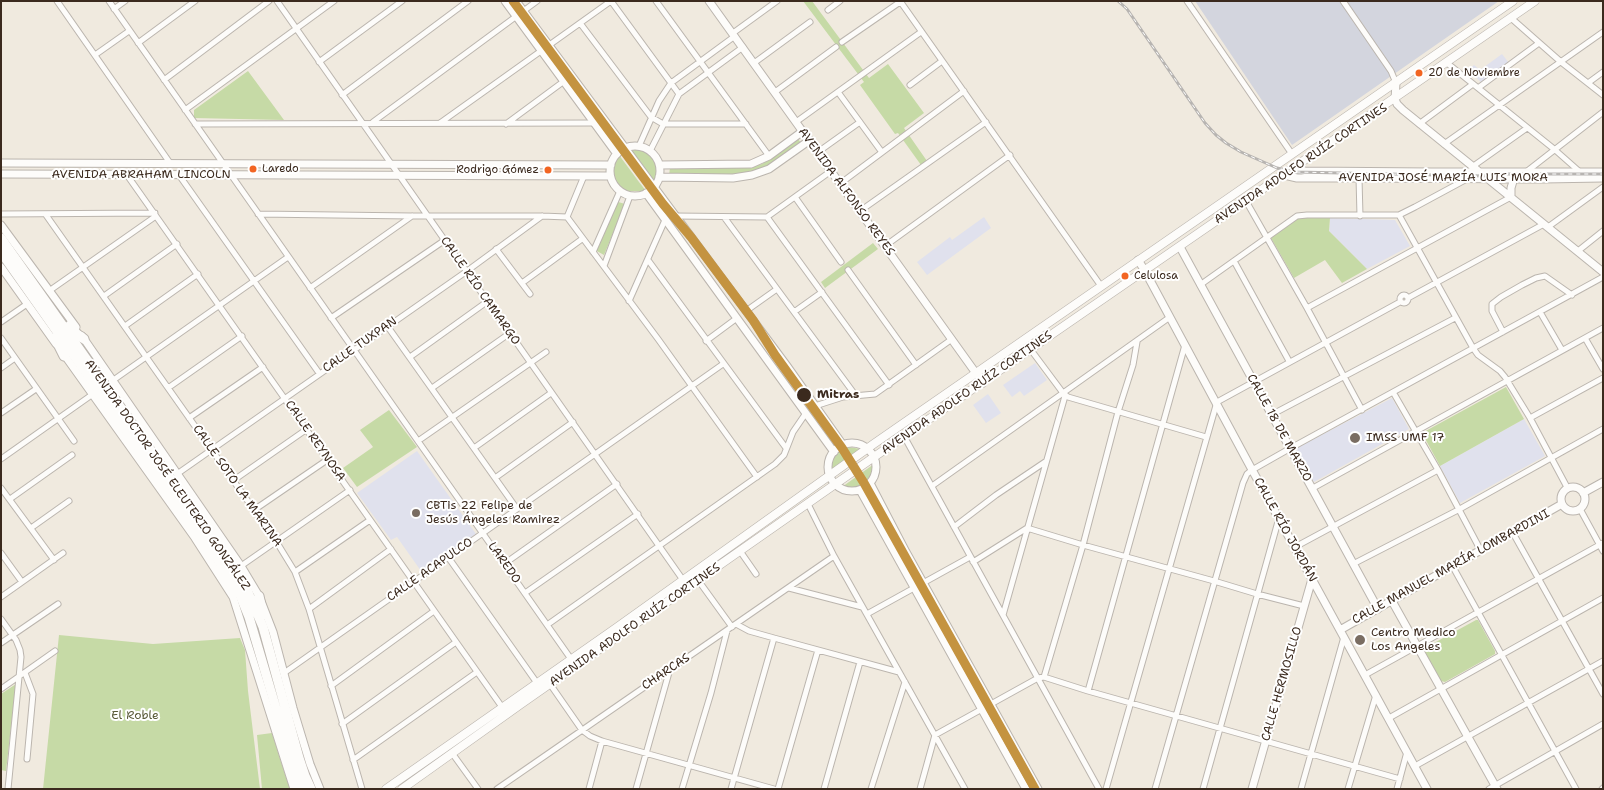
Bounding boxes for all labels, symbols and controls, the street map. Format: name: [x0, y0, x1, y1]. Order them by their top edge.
place label: 20 de Noviembre: [1428, 66, 1520, 80]
marker: 20 de Noviembre: [1414, 68, 1424, 78]
street label: AVENIDA ADOLFO RUÍZ CORTINES: [1212, 101, 1390, 227]
street label: AVENIDA ALFONSO REYES: [795, 125, 897, 259]
place label: Laredo: [262, 162, 299, 176]
place label: Rodrigo Gómez: [456, 163, 539, 177]
marker: Laredo: [248, 164, 258, 174]
marker: Rodrigo Gómez: [543, 165, 553, 175]
street label: AVENIDA ABRAHAM LINCOLN: [51, 168, 231, 182]
street label: AVENIDA JOSÉ MARÍA LUIS MORA: [1338, 171, 1548, 185]
street label: CALLE RÍO CAMARGO: [437, 234, 523, 348]
place label: Celulosa: [1134, 269, 1178, 283]
marker: Celulosa: [1120, 271, 1130, 281]
street label: CALLE TUXPAN: [320, 314, 400, 376]
street label: AVENIDA ADOLFO RUÍZ CORTINES: [879, 328, 1055, 458]
street label: AVENIDA DOCTOR JOSÉ ELEUTERIO GONZÁLEZ: [81, 357, 253, 593]
street label: CALLE 18 DE MARZO: [1243, 372, 1315, 484]
marker: Mitras: [795, 386, 813, 404]
place label: Mitras: [817, 388, 859, 402]
street label: CALLE REYNOSA: [282, 398, 348, 484]
street label: CALLE SOTO LA MARINA: [189, 422, 285, 550]
marker: IMSS UMF 17: [1348, 431, 1362, 445]
place label: IMSS UMF 17: [1366, 431, 1444, 445]
street label: CALLE RÍO JORDÁN: [1250, 475, 1320, 585]
place label: CBTis 22 Felipe de Jesús Ángeles Ramirez: [426, 499, 560, 527]
marker: CBTis 22 Felipe de Jesús Ángeles Ramirez: [410, 507, 422, 519]
street label: CALLE MANUEL MARÍA LOMBARDINI: [1350, 507, 1552, 627]
street label: CALLE ACAPULCO: [384, 535, 476, 605]
street label: LAREDO: [485, 540, 523, 586]
street label: AVENIDA ADOLFO RUÍZ CORTINES: [547, 560, 723, 690]
street label: CALLE HERMOSILLO: [1259, 625, 1305, 743]
place label: Centro Medico Los Angeles: [1371, 626, 1455, 654]
marker: Centro Medico Los Angeles: [1353, 633, 1367, 647]
street label: CHARCAS: [639, 651, 693, 693]
park label: El Roble: [111, 709, 159, 723]

